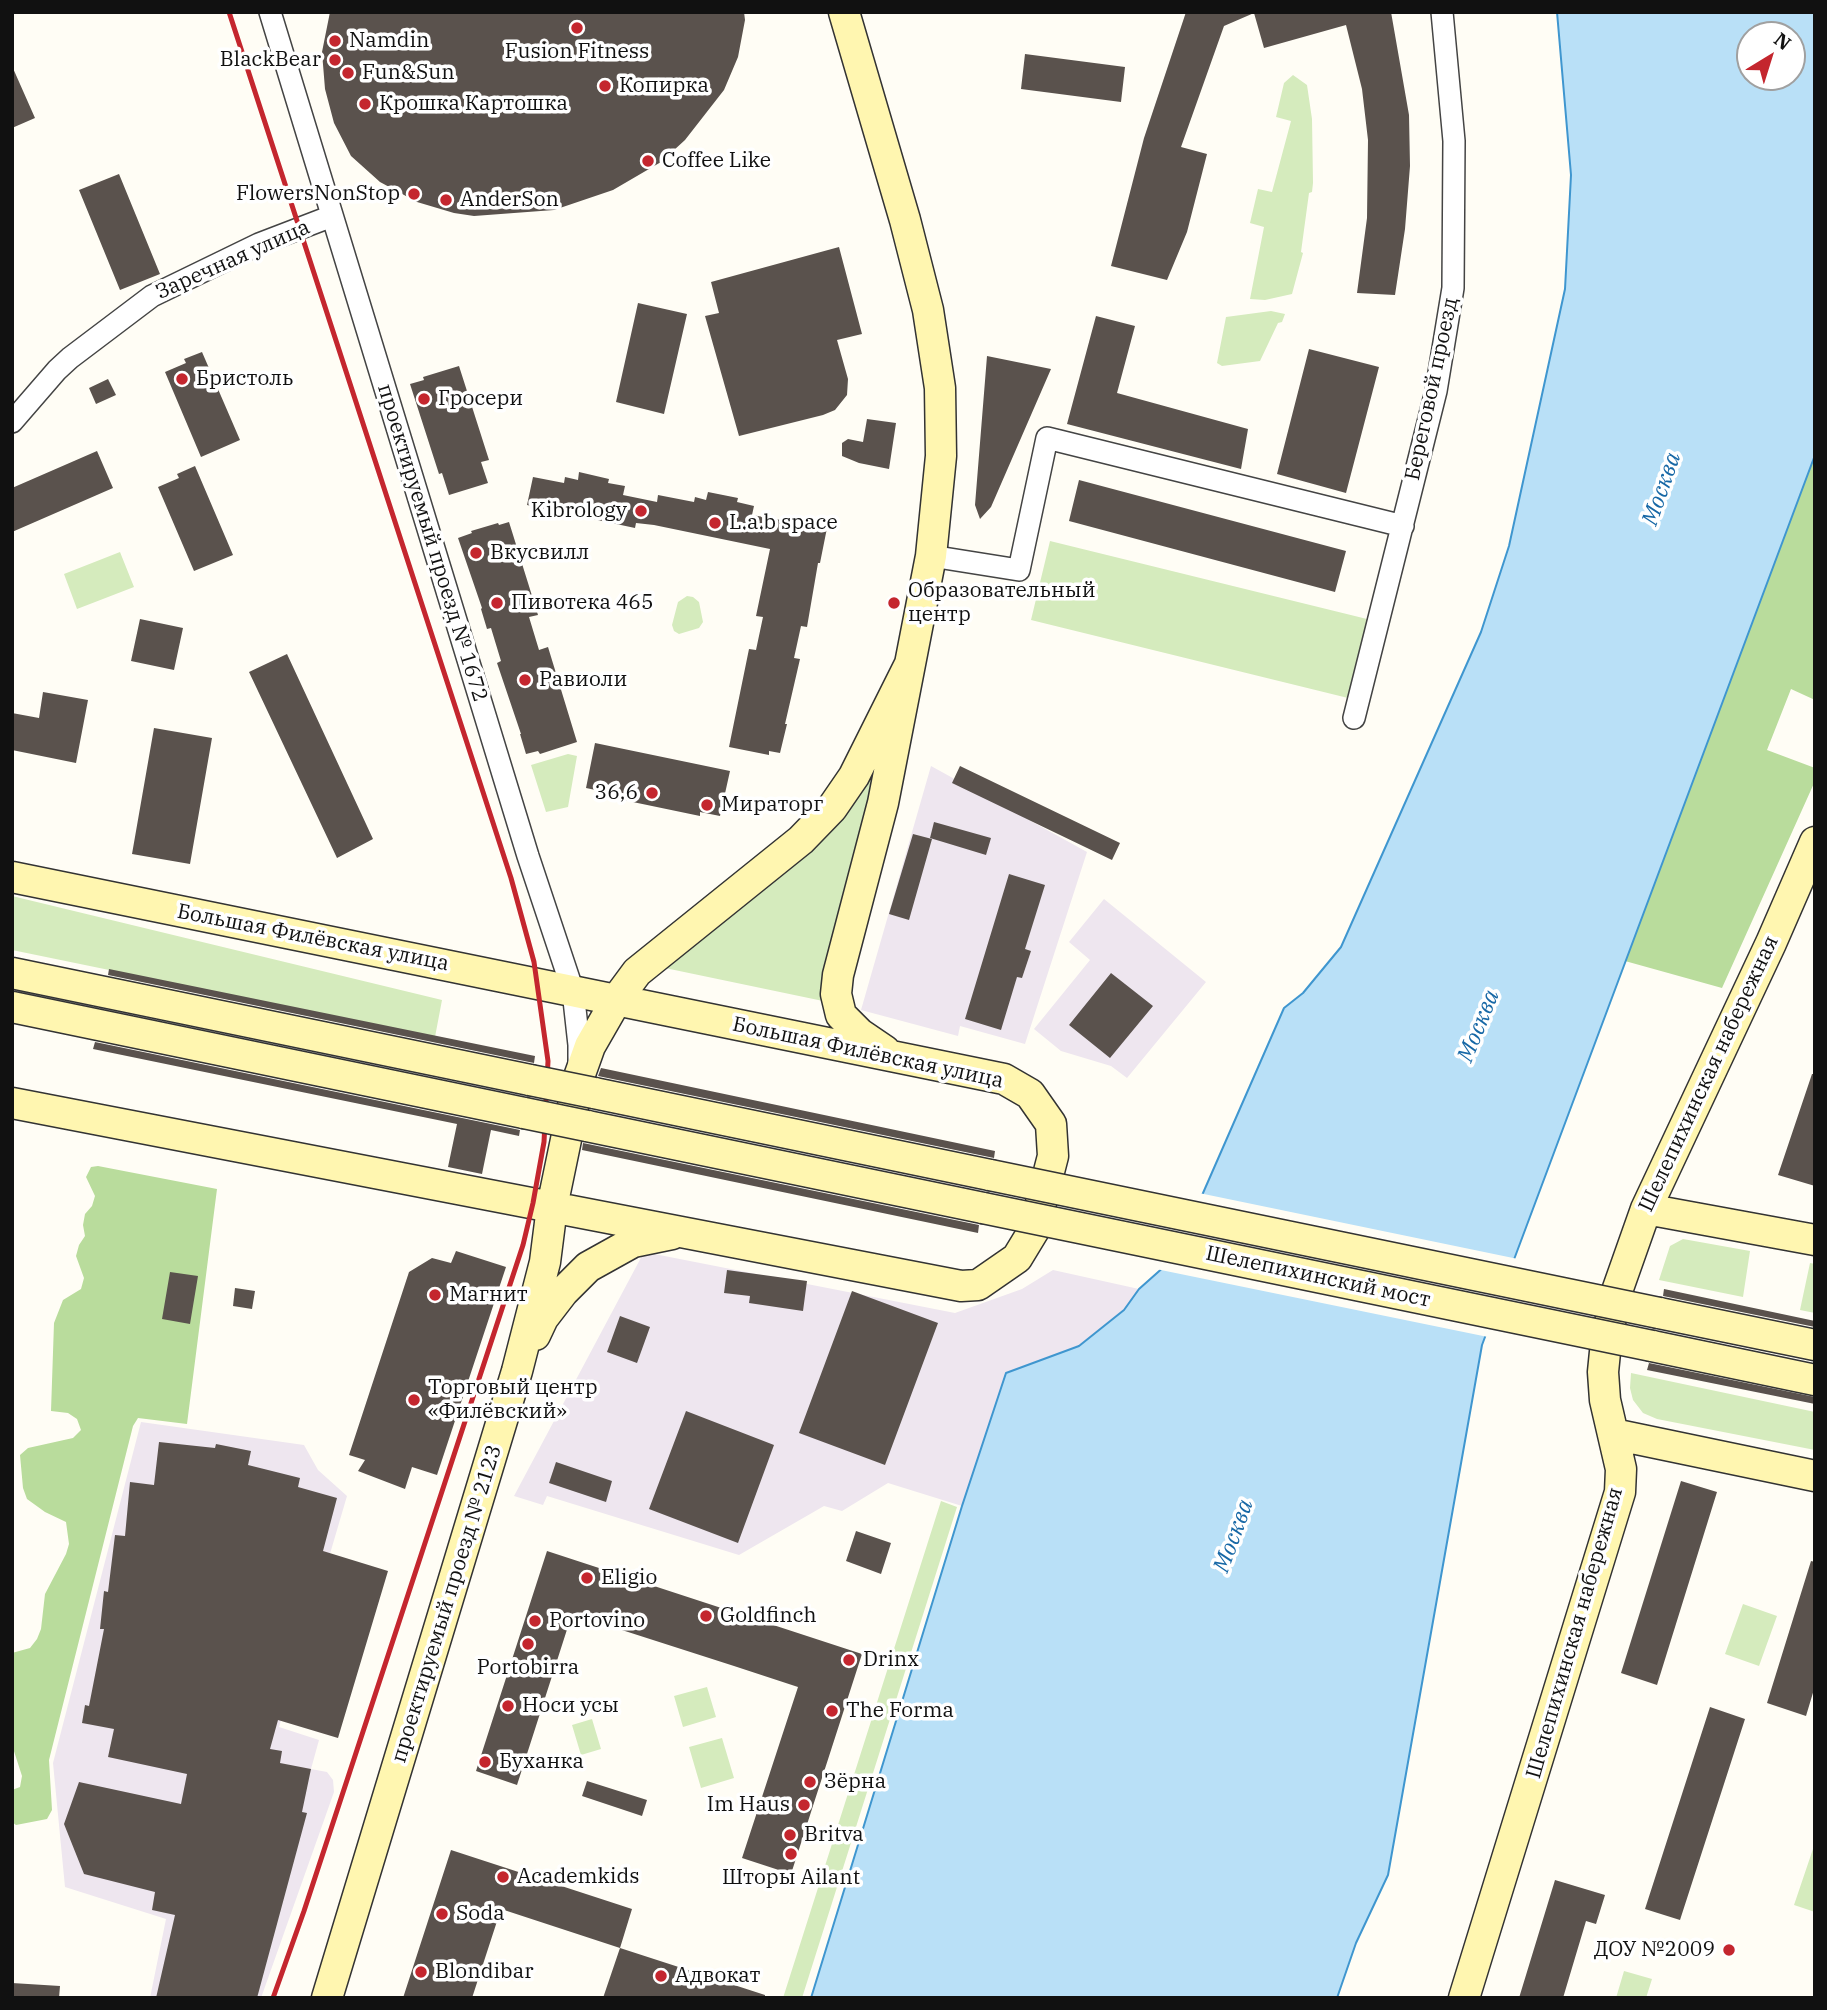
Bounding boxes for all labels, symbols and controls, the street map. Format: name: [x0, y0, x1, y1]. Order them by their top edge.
marker: Fusion Fitness: [569, 20, 585, 36]
north arrow: [1736, 21, 1806, 91]
text: N: [1769, 27, 1796, 55]
place label: Namdin: [349, 28, 430, 54]
marker: Namdin: [327, 33, 343, 49]
place label: Fusion Fitness: [505, 39, 649, 65]
place label: BlackBear: [220, 47, 321, 73]
marker: BlackBear: [327, 52, 343, 68]
place label: Fun&Sun: [362, 60, 455, 86]
marker: Fun&Sun: [340, 65, 356, 81]
place label: Копирка: [619, 73, 709, 99]
marker: Копирка: [597, 78, 613, 94]
place label: Крошка Картошка: [379, 91, 568, 117]
marker: Крошка Картошка: [357, 96, 373, 112]
place label: Coffee Like: [662, 148, 771, 174]
marker: Coffee Like: [640, 153, 656, 169]
place label: FlowersNonStop: [236, 181, 400, 207]
marker: FlowersNonStop: [406, 186, 422, 202]
place label: AnderSon: [460, 187, 559, 213]
marker: AnderSon: [438, 192, 454, 208]
street label: Заречная улица: [152, 215, 314, 305]
street label: Береговой проезд: [1400, 295, 1464, 483]
place label: Бристоль: [196, 366, 293, 392]
marker: Бристоль: [174, 371, 190, 387]
street label: проектируемый проезд № 1672: [372, 381, 492, 705]
place label: Гросери: [438, 386, 523, 412]
marker: Гросери: [416, 391, 432, 407]
water label: Москва: [1637, 449, 1687, 529]
place label: Kibrology: [531, 498, 627, 524]
marker: Kibrology: [633, 503, 649, 519]
place label: L.a.b space: [729, 510, 838, 536]
marker: L.a.b space: [707, 515, 723, 531]
place label: Вкусвилл: [490, 540, 589, 566]
marker: Вкусвилл: [468, 545, 484, 561]
place label: Образовательный центр: [908, 578, 1096, 628]
place label: Пивотека 465: [511, 590, 654, 616]
marker: Пивотека 465: [489, 595, 505, 611]
marker: Образовательный центр: [886, 595, 902, 611]
place label: Равиоли: [539, 667, 627, 693]
marker: Равиоли: [517, 672, 533, 688]
place label: 36,6: [595, 780, 638, 806]
marker: 36,6: [644, 785, 660, 801]
place label: Мираторг: [721, 792, 823, 818]
marker: Мираторг: [699, 797, 715, 813]
street label: Большая Филёвская улица: [175, 899, 451, 977]
street label: Шелепихинская набережная: [1634, 932, 1784, 1216]
water label: Москва: [1452, 986, 1506, 1066]
street label: Большая Филёвская улица: [730, 1012, 1006, 1094]
street label: Шелепихинский мост: [1203, 1241, 1433, 1313]
place label: Магнит: [449, 1282, 528, 1308]
marker: Магнит: [427, 1287, 443, 1303]
place label: Торговый центр «Филёвский»: [428, 1375, 598, 1425]
marker: Торговый центр «Филёвский»: [406, 1392, 422, 1408]
street label: проектируемый проезд № 2123: [387, 1442, 507, 1766]
street label: Шелепихинская набережная: [1521, 1485, 1629, 1781]
water label: Москва: [1208, 1496, 1260, 1576]
place label: Eligio: [601, 1565, 657, 1591]
marker: Eligio: [579, 1570, 595, 1586]
place label: Goldfinch: [720, 1603, 817, 1629]
place label: Portovino: [549, 1608, 645, 1634]
marker: Goldfinch: [698, 1608, 714, 1624]
marker: Portovino: [527, 1613, 543, 1629]
marker: Portobirra: [520, 1636, 536, 1652]
place label: Drinx: [863, 1647, 919, 1673]
marker: Drinx: [841, 1652, 857, 1668]
place label: Portobirra: [477, 1655, 579, 1681]
place label: Носи усы: [522, 1693, 619, 1719]
marker: Носи усы: [500, 1698, 516, 1714]
place label: The Forma: [846, 1698, 954, 1724]
marker: The Forma: [824, 1703, 840, 1719]
place label: Буханка: [499, 1749, 584, 1775]
marker: Буханка: [477, 1754, 493, 1770]
place label: Зёрна: [824, 1769, 886, 1795]
marker: Зёрна: [802, 1774, 818, 1790]
place label: Im Haus: [707, 1792, 790, 1818]
marker: Im Haus: [796, 1797, 812, 1813]
place label: Britva: [804, 1822, 864, 1848]
marker: Britva: [782, 1827, 798, 1843]
marker: Шторы Ailant: [783, 1846, 799, 1862]
place label: Academkids: [517, 1864, 639, 1890]
place label: Шторы Ailant: [722, 1865, 860, 1891]
marker: Academkids: [495, 1869, 511, 1885]
place label: Soda: [456, 1901, 505, 1927]
marker: Soda: [434, 1906, 450, 1922]
place label: ДОУ №2009: [1594, 1937, 1715, 1963]
marker: ДОУ №2009: [1721, 1942, 1737, 1958]
place label: Blondibar: [435, 1959, 534, 1985]
place label: Адвокат: [675, 1963, 761, 1989]
marker: Blondibar: [413, 1964, 429, 1980]
marker: Адвокат: [653, 1968, 669, 1984]

